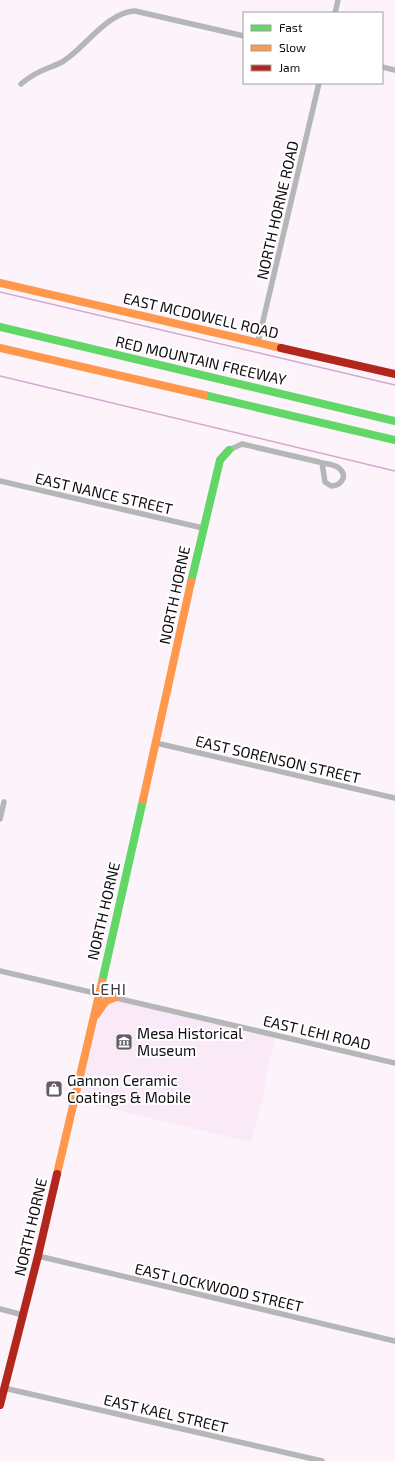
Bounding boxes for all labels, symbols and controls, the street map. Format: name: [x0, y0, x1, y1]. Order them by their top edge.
legend: [243, 12, 383, 84]
text: Fast: [279, 20, 303, 34]
text: Slow: [279, 40, 306, 54]
text: Jam: [279, 60, 300, 74]
street label: NORTH HORNE ROAD: [252, 139, 302, 281]
street label: EAST MCDOWELL ROAD: [121, 288, 281, 342]
street label: RED MOUNTAIN FREEWAY: [114, 332, 289, 389]
street label: EAST NANCE STREET: [33, 468, 175, 518]
street label: NORTH HORNE: [155, 544, 193, 646]
street label: EAST SORENSON STREET: [194, 731, 363, 787]
street label: NORTH HORNE: [83, 860, 123, 962]
district label: LEHI: [91, 979, 127, 998]
street label: EAST LEHI ROAD: [261, 1011, 373, 1053]
place label: Mesa Historical Museum: [137, 1024, 243, 1059]
museum icon: Mesa Historical Museum: [114, 1032, 134, 1052]
place label: Gannon Ceramic Coatings & Mobile: [67, 1071, 191, 1106]
shop icon: Gannon Ceramic Coatings & Mobile: [44, 1079, 64, 1099]
street label: NORTH HORNE: [10, 1176, 50, 1278]
street label: EAST LOCKWOOD STREET: [133, 1259, 305, 1315]
street label: EAST KAEL STREET: [102, 1390, 230, 1436]

